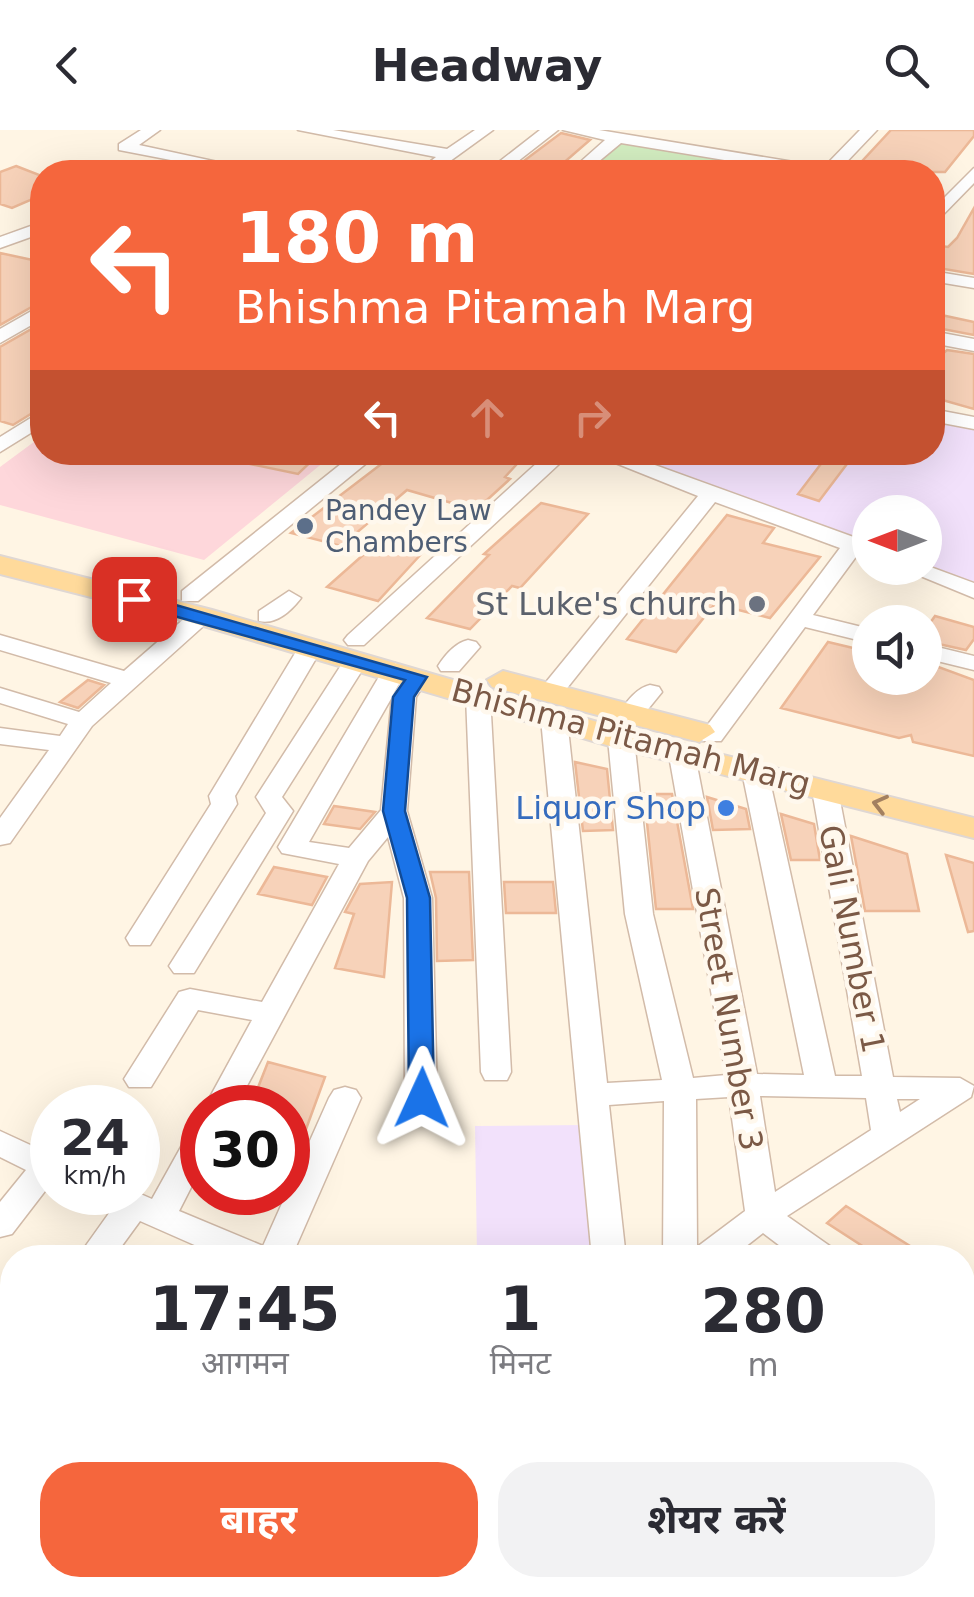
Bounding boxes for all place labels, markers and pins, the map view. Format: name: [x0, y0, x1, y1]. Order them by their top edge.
place label: Pandey Law Chambers: [325, 494, 492, 559]
marker: Pandey Law Chambers: [294, 515, 316, 537]
pin: [92, 557, 177, 642]
place label: St Luke's church: [475, 585, 737, 623]
marker: St Luke's church: [746, 593, 768, 615]
place label: Liquor Shop: [515, 789, 706, 827]
marker: Liquor Shop: [715, 797, 737, 819]

